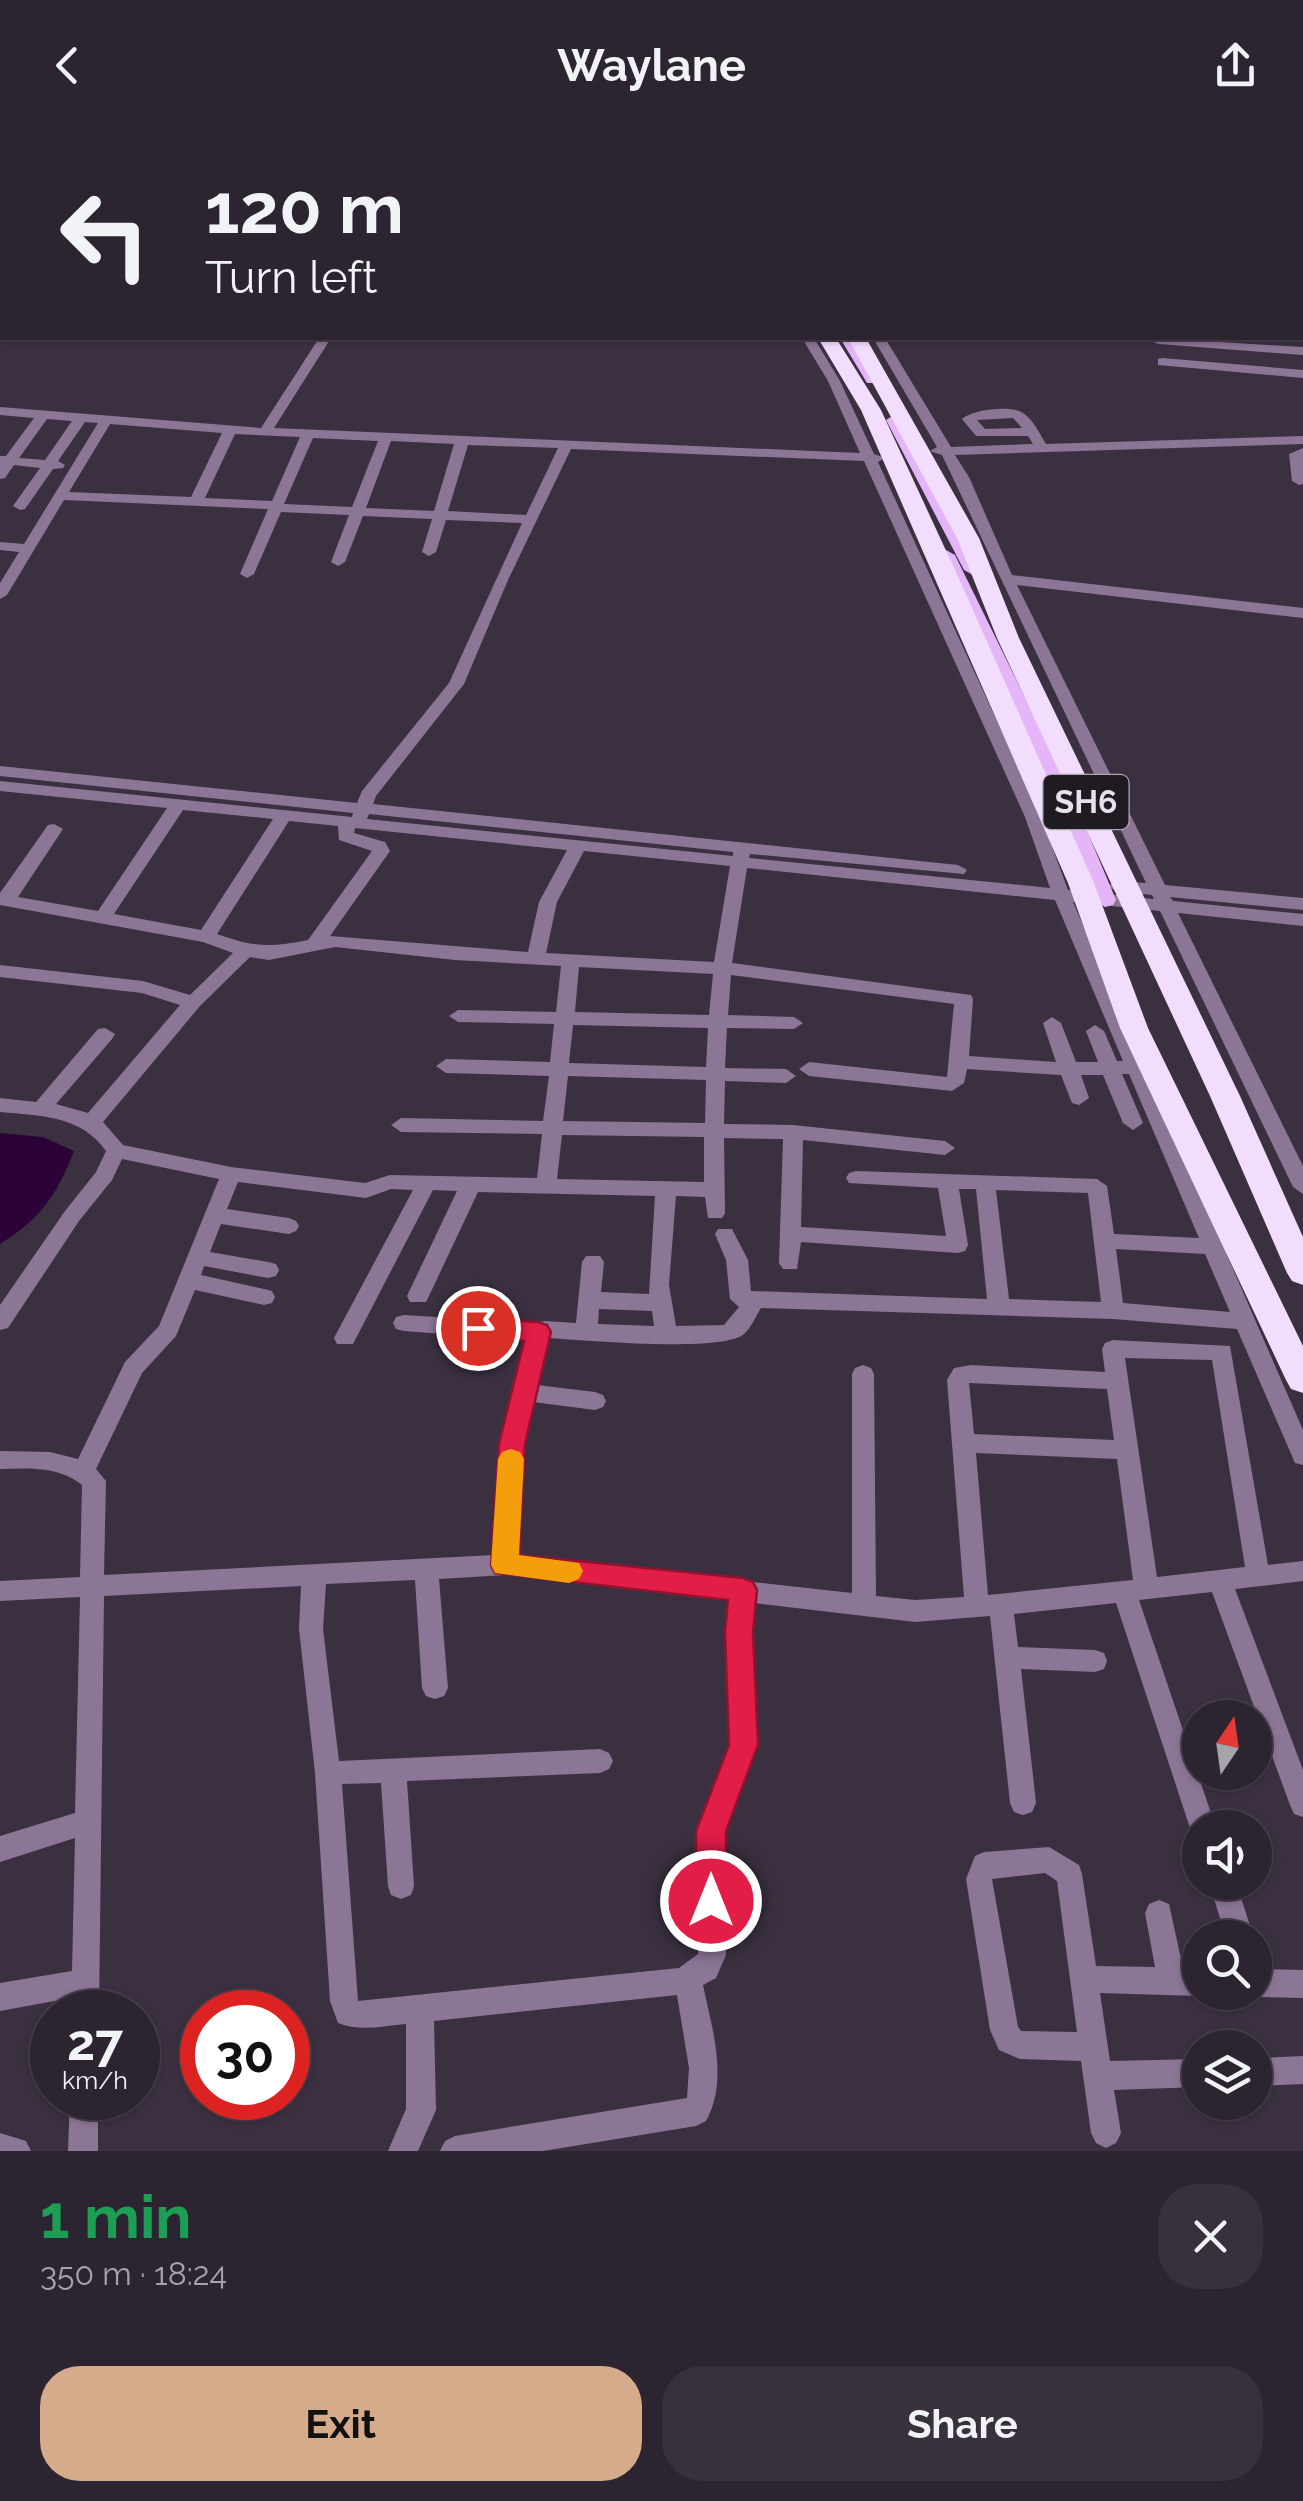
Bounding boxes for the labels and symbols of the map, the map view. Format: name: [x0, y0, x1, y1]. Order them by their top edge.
road number: SH6: [1044, 775, 1128, 829]
pin: [436, 1286, 521, 1371]
north arrow: [1182, 1700, 1272, 1790]
position arrow: [659, 1849, 763, 1953]
speed limit sign: 30: [180, 1990, 310, 2120]

